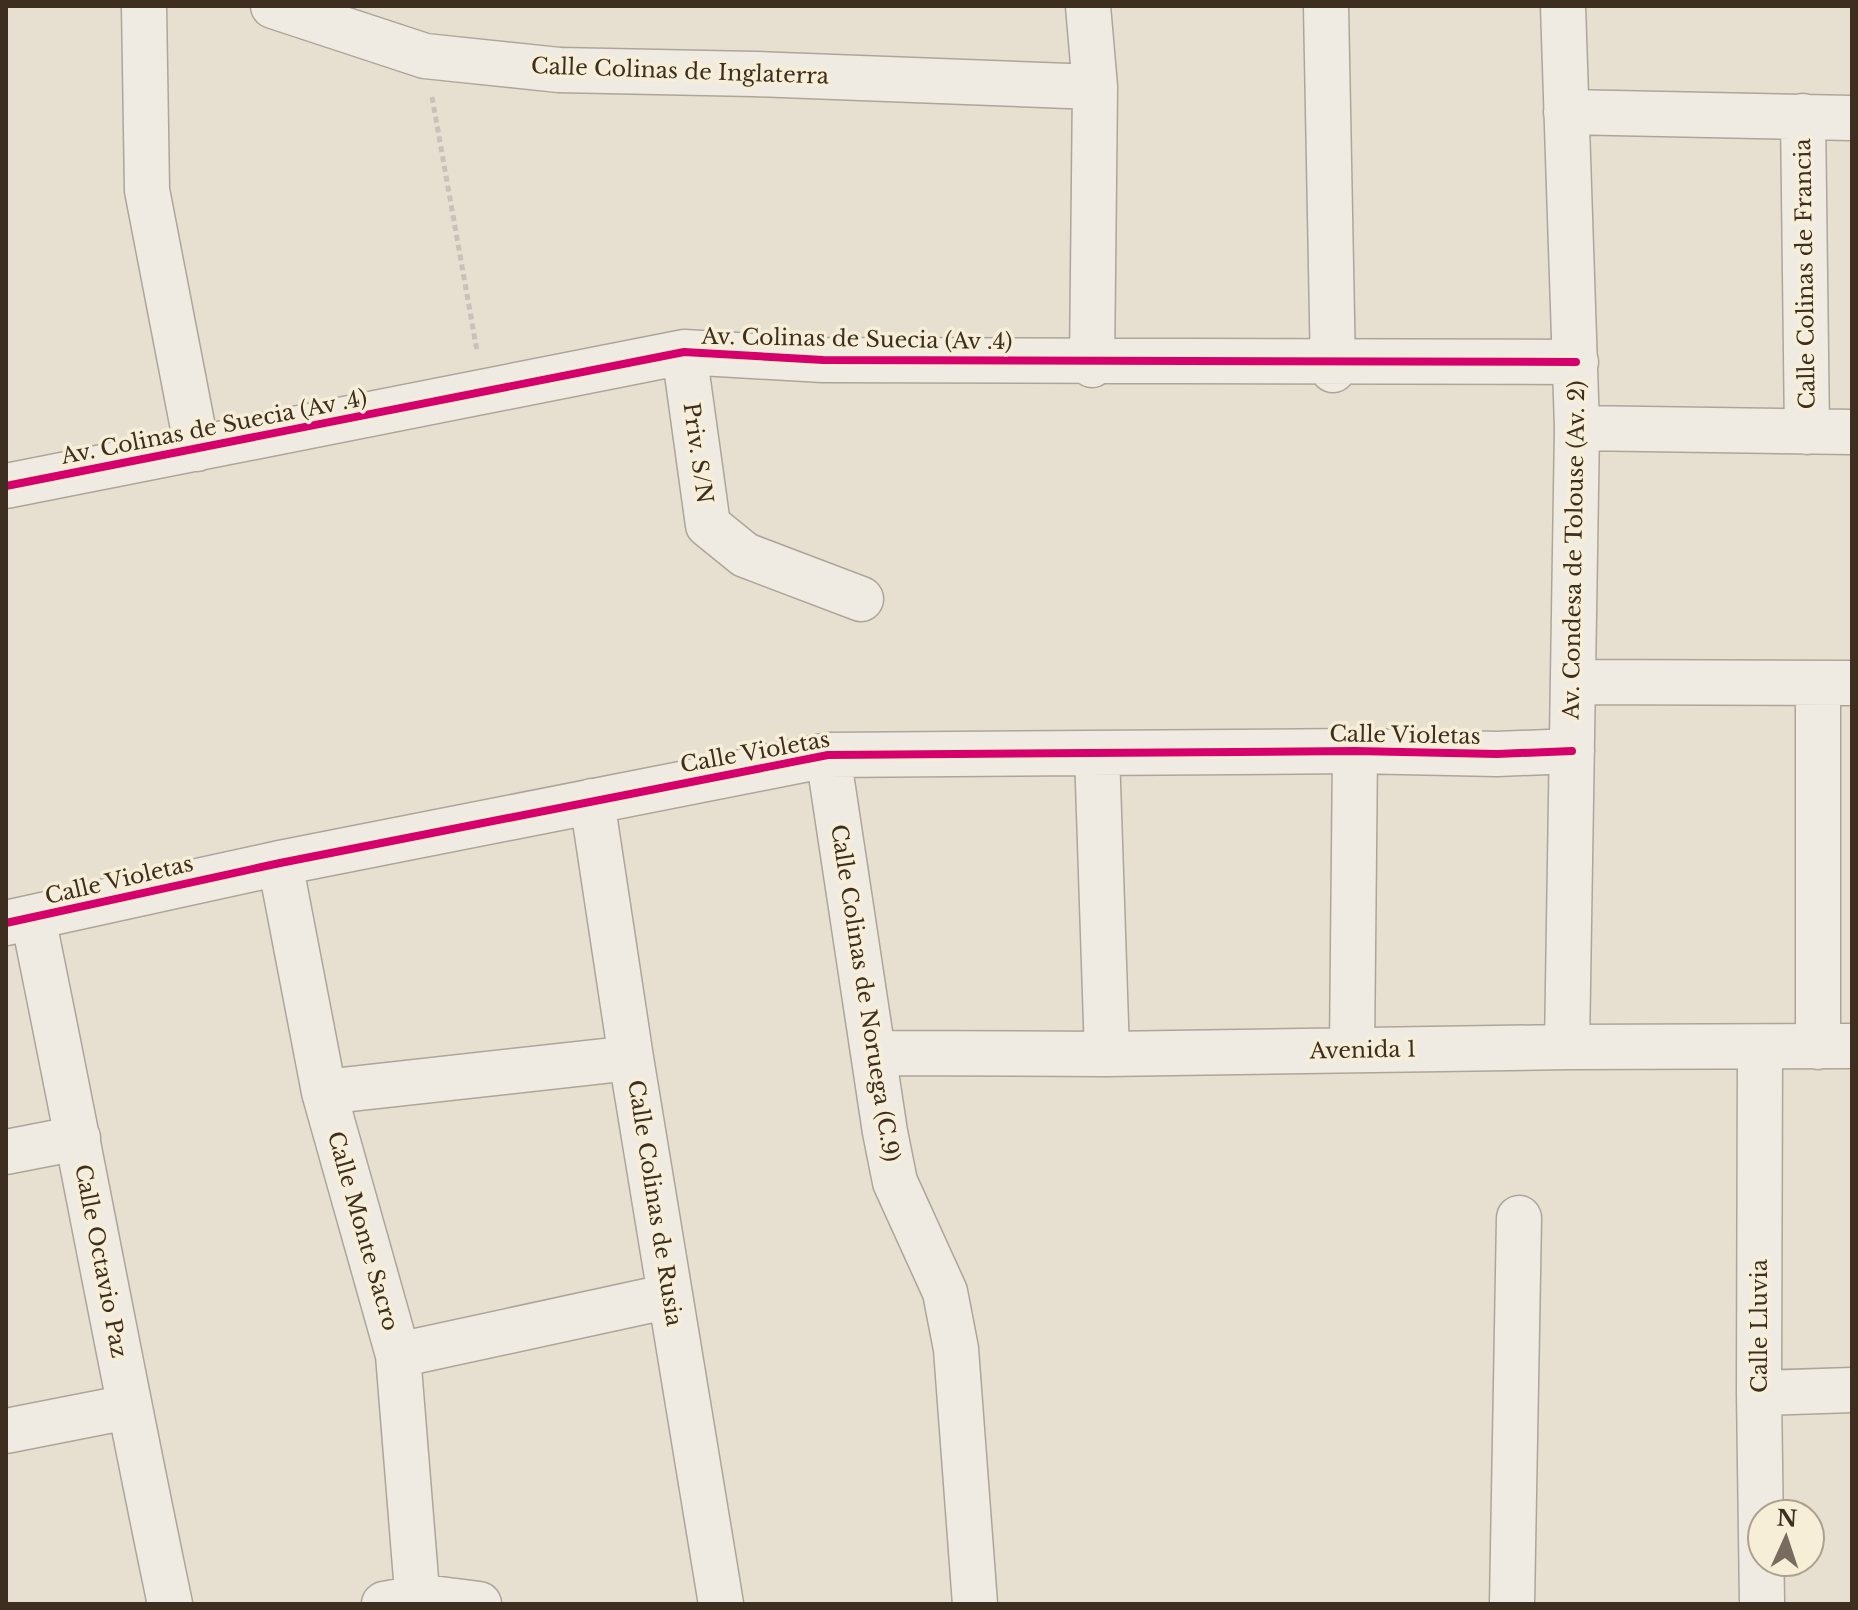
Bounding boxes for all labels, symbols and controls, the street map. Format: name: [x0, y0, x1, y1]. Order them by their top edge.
street label: Calle Colinas de Inglaterra: [531, 52, 830, 90]
street label: Calle Colinas de Francia: [1789, 137, 1821, 410]
street label: Av. Colinas de Suecia (Av .4): [700, 323, 1013, 355]
street label: Av. Condesa de Tolouse (Av. 2): [1558, 380, 1590, 721]
street label: Av. Colinas de Suecia (Av .4): [58, 384, 369, 470]
street label: Priv. S/N: [678, 401, 718, 505]
street label: Calle Violetas: [1329, 720, 1481, 750]
street label: Calle Violetas: [678, 726, 832, 778]
street label: Calle Colinas de Noruega (C.9): [825, 822, 905, 1164]
street label: Calle Violetas: [42, 850, 196, 910]
street label: Avenida 1: [1308, 1036, 1417, 1064]
street label: Calle Colinas de Rusia: [622, 1078, 688, 1329]
street label: Calle Monte Sacro: [322, 1128, 404, 1334]
street label: Calle Octavio Paz: [69, 1162, 133, 1360]
street label: Calle Lluvia: [1746, 1258, 1773, 1393]
north arrow: [1746, 1498, 1826, 1578]
text: N: [1776, 1505, 1798, 1533]

